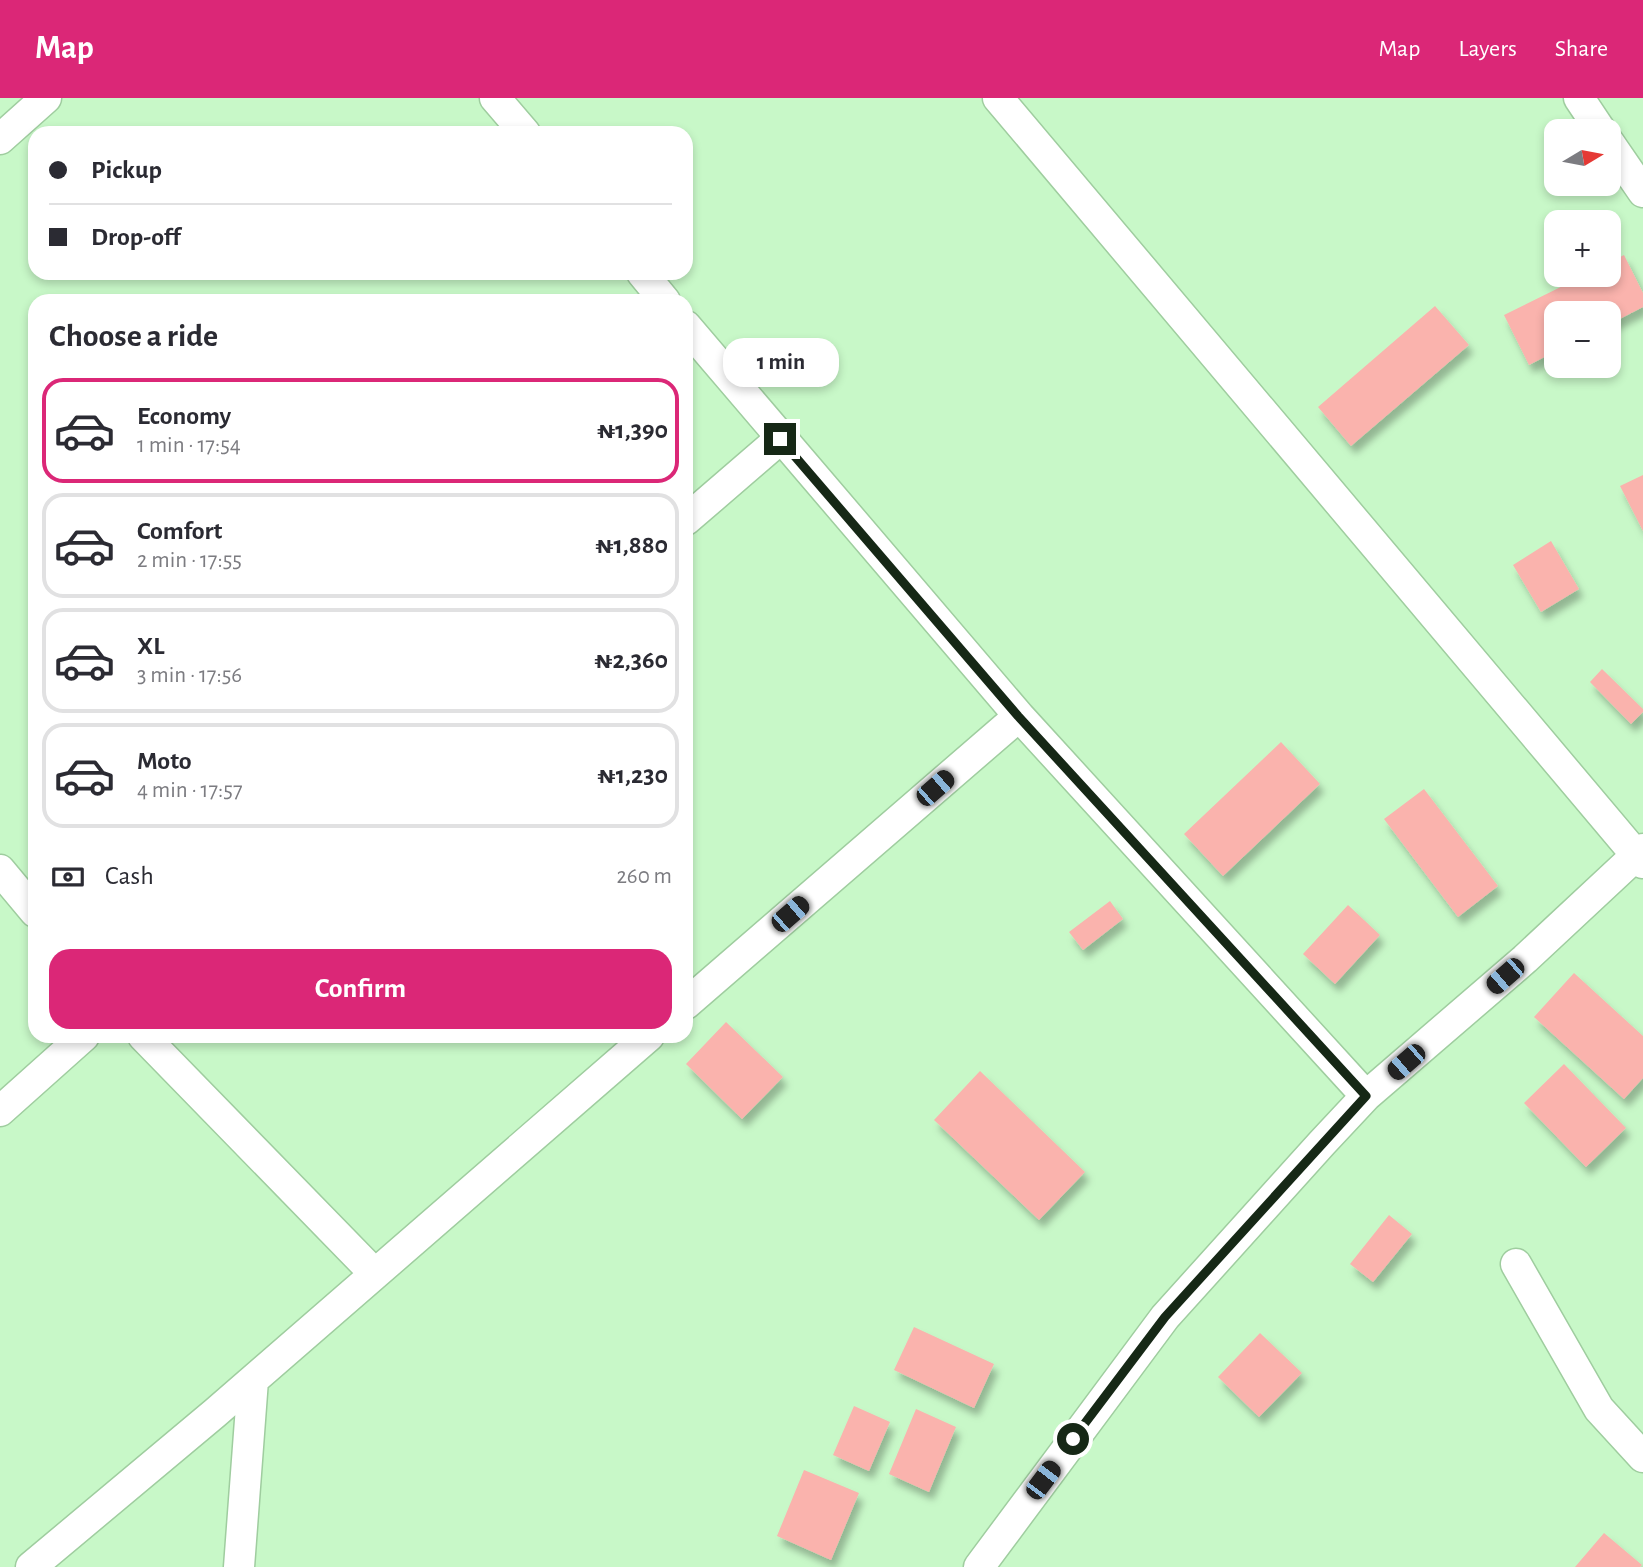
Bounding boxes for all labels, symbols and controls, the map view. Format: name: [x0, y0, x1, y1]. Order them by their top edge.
text: Map: [35, 32, 94, 65]
text: Map: [1378, 37, 1420, 61]
text: Layers: [1458, 37, 1517, 61]
text: Share: [1555, 37, 1608, 61]
north arrow: [1544, 119, 1620, 196]
map controls: [1544, 119, 1621, 378]
text: Pickup: [91, 157, 162, 183]
button: +: [1544, 210, 1621, 287]
text: Drop-off: [91, 224, 180, 250]
button: −: [1544, 301, 1621, 378]
text: Choose a ride: [49, 320, 218, 352]
callout: 1 min: [722, 338, 838, 386]
text: 1 min: [757, 351, 805, 374]
icon: car: [53, 399, 116, 462]
text: Economy: [137, 403, 231, 429]
text: ₦1,390: [597, 417, 668, 443]
route end: [764, 423, 796, 455]
text: 1 min · 17:54: [137, 434, 241, 457]
icon: car: [53, 514, 116, 577]
text: Comfort: [137, 518, 222, 544]
text: ₦1,880: [595, 532, 668, 558]
text: 2 min · 17:55: [137, 549, 242, 572]
icon: car: [53, 629, 116, 692]
text: XL: [137, 633, 164, 659]
text: ₦2,360: [594, 647, 668, 673]
text: 3 min · 17:56: [137, 664, 242, 687]
icon: car: [53, 744, 116, 807]
text: Moto: [137, 748, 192, 774]
text: ₦1,230: [597, 762, 668, 788]
car: [913, 766, 958, 810]
text: 4 min · 17:57: [137, 779, 243, 802]
icon: cash: [49, 858, 87, 896]
text: Cash: [105, 863, 154, 889]
text: 260 m: [616, 865, 672, 888]
car: [768, 892, 813, 936]
button: Confirm: [49, 949, 672, 1029]
car: [1483, 954, 1528, 998]
car: [1384, 1040, 1429, 1084]
route start: [1057, 1423, 1089, 1455]
car: [1022, 1457, 1065, 1503]

